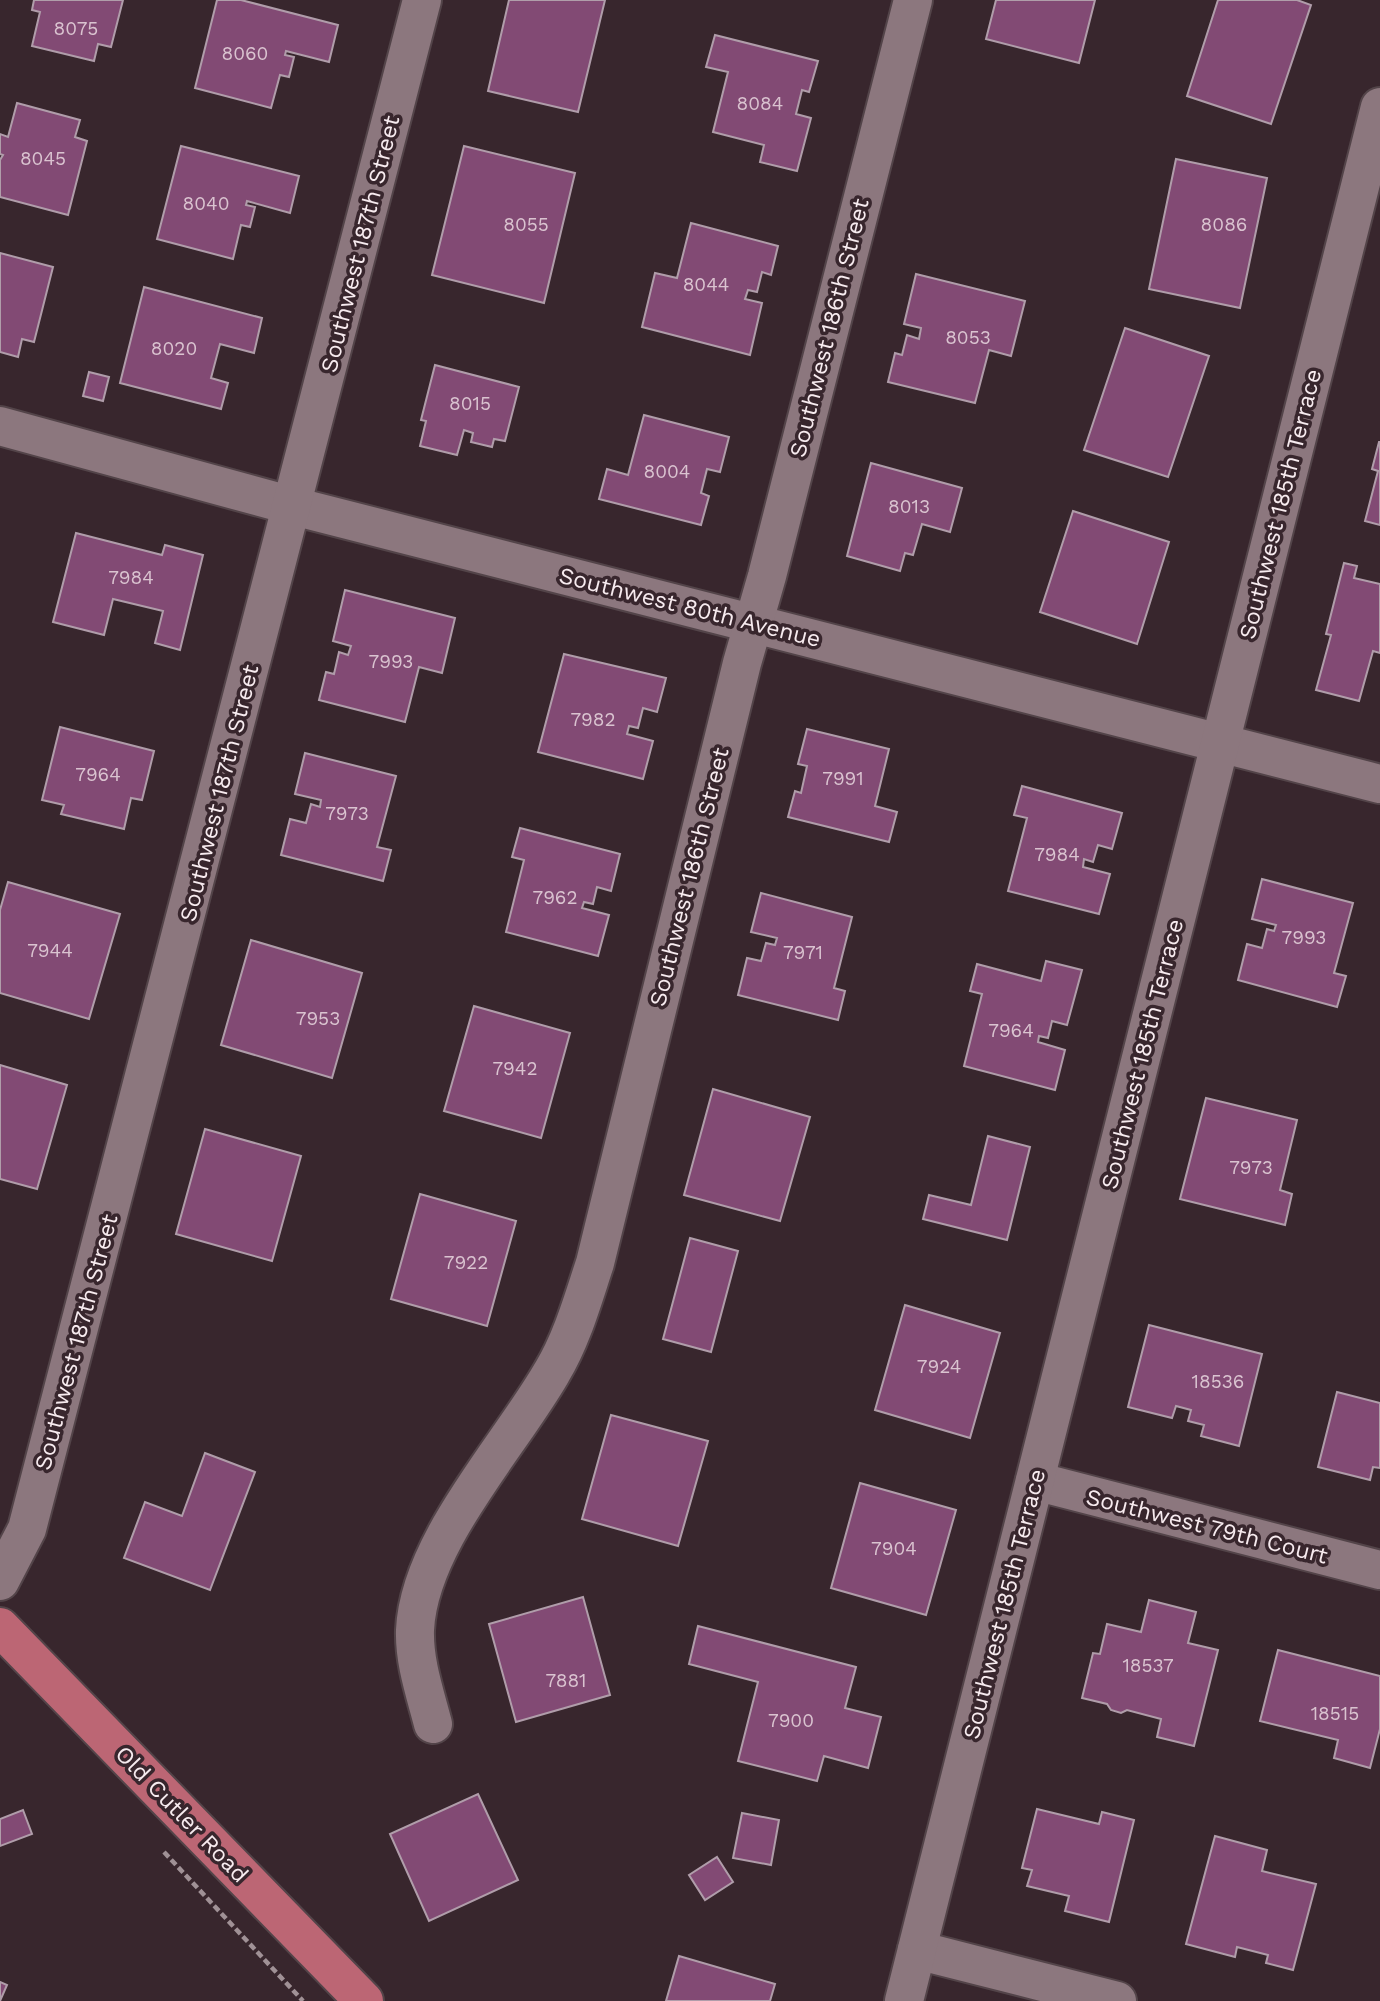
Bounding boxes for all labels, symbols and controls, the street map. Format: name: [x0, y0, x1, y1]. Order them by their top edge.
house number: 8075: [54, 17, 98, 40]
house number: 8060: [222, 42, 268, 65]
house number: 8084: [737, 92, 783, 115]
street label: Southwest 187th Street: [315, 113, 406, 375]
house number: 8045: [20, 147, 66, 170]
house number: 8040: [183, 192, 229, 215]
street label: Southwest 186th Street: [784, 196, 875, 460]
house number: 8055: [503, 213, 549, 236]
house number: 8086: [1201, 213, 1247, 236]
house number: 8044: [683, 273, 729, 296]
house number: 8053: [945, 326, 991, 349]
house number: 8020: [151, 337, 197, 360]
street label: Southwest 185th Terrace: [1234, 366, 1327, 642]
house number: 8015: [449, 392, 491, 415]
house number: 8004: [644, 460, 690, 483]
house number: 8013: [888, 495, 930, 518]
street label: Southwest 80th Avenue: [556, 562, 824, 653]
house number: 7984: [108, 566, 154, 589]
house number: 7993: [369, 650, 413, 673]
street label: Southwest 187th Street: [174, 662, 265, 924]
house number: 7982: [570, 708, 616, 731]
street label: Southwest 186th Street: [644, 745, 735, 1009]
house number: 7964: [75, 763, 121, 786]
house number: 7991: [822, 767, 864, 790]
house number: 7973: [325, 802, 369, 825]
house number: 7984: [1034, 843, 1080, 866]
house number: 7962: [532, 886, 578, 909]
street label: Southwest 185th Terrace: [1096, 916, 1189, 1192]
house number: 7993: [1282, 926, 1326, 949]
house number: 7944: [27, 939, 73, 962]
house number: 7971: [783, 941, 823, 964]
house number: 7953: [296, 1007, 340, 1030]
house number: 7964: [988, 1019, 1034, 1042]
house number: 7942: [492, 1057, 538, 1080]
house number: 7973: [1229, 1156, 1273, 1179]
street label: Southwest 187th Street: [29, 1211, 124, 1473]
house number: 7922: [444, 1251, 488, 1274]
house number: 7924: [917, 1355, 961, 1378]
house number: 18536: [1192, 1370, 1244, 1393]
street label: Southwest 185th Terrace: [958, 1466, 1051, 1742]
street label: Southwest 79th Court: [1083, 1483, 1331, 1570]
house number: 7904: [871, 1537, 917, 1560]
house number: 18537: [1122, 1654, 1174, 1677]
house number: 7881: [545, 1669, 587, 1692]
house number: 18515: [1311, 1702, 1359, 1725]
house number: 7900: [768, 1709, 814, 1732]
street label: Old Cutler Road: [110, 1740, 254, 1888]

